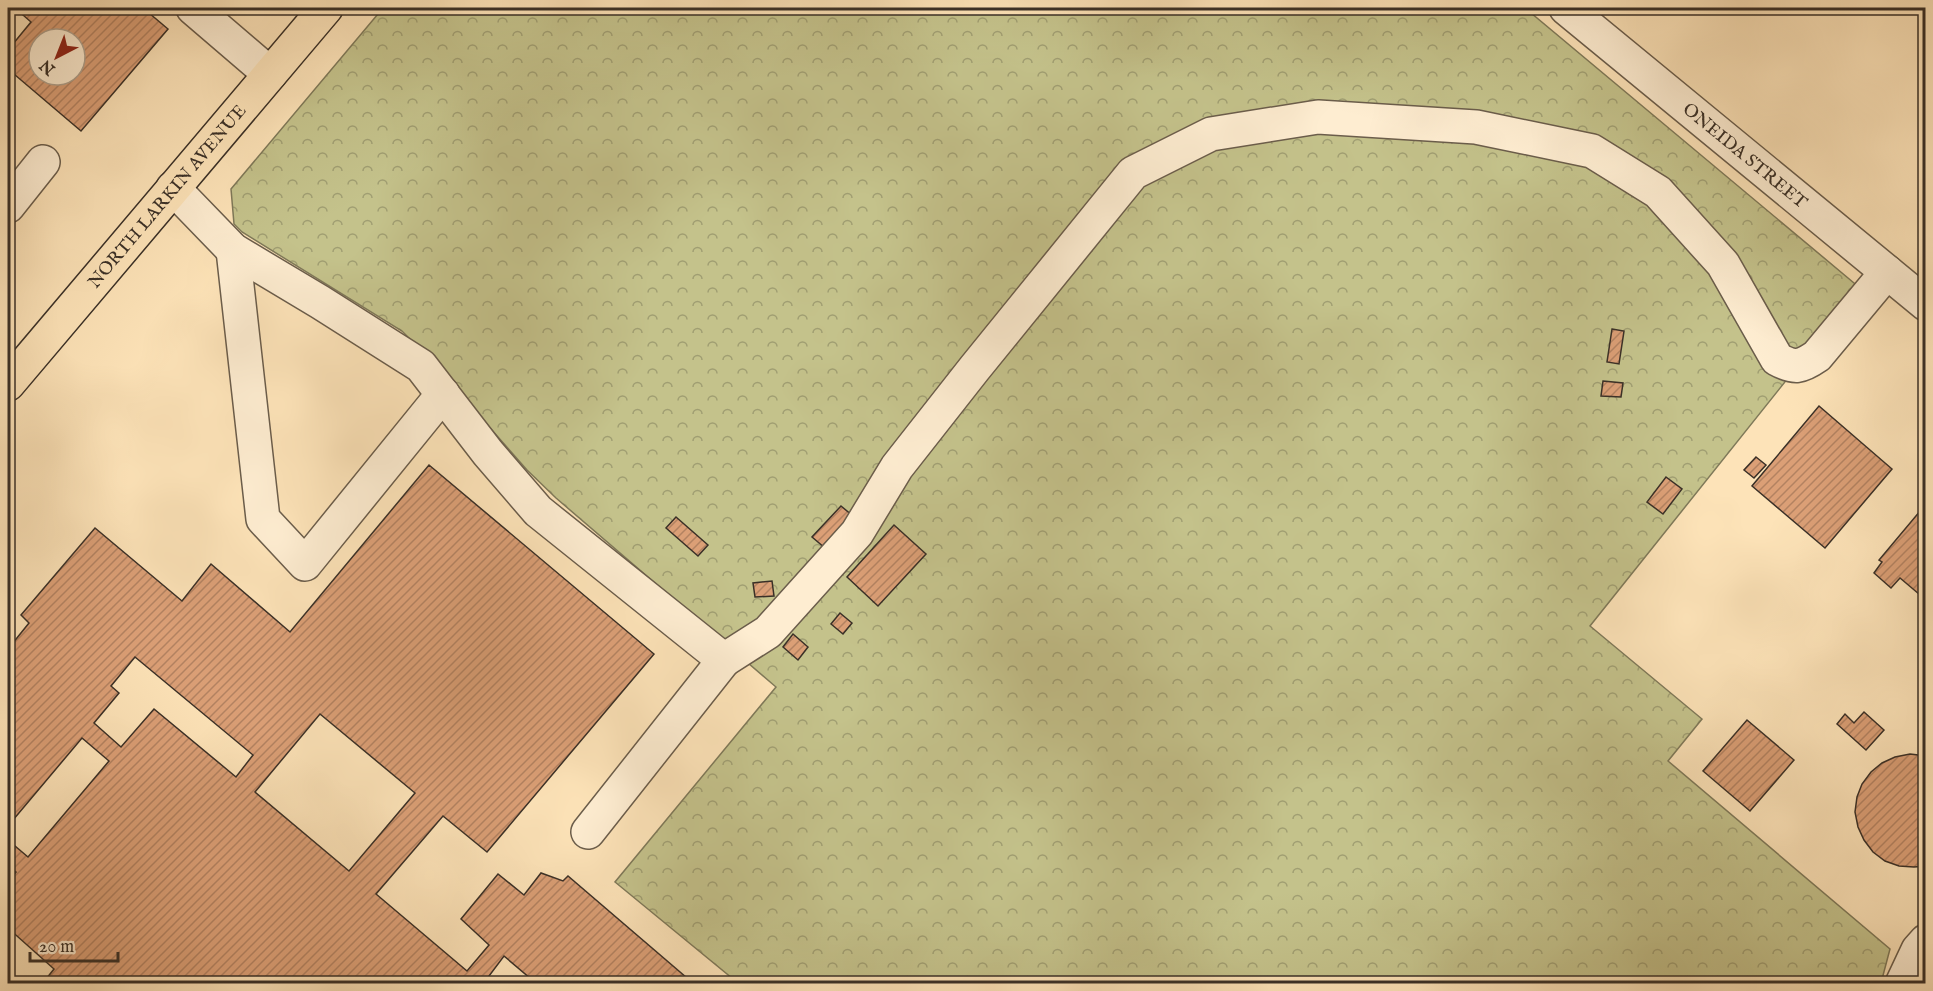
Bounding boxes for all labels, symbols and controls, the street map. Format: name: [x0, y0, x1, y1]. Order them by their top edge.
north arrow: [27, 27, 87, 87]
text: N: [36, 54, 61, 79]
street label: ONEIDA STREET: [1677, 98, 1811, 215]
street label: NORTH LARKIN AVENUE: [84, 100, 252, 294]
scale bar: [30, 925, 118, 963]
text: 20 m: [39, 936, 74, 959]

